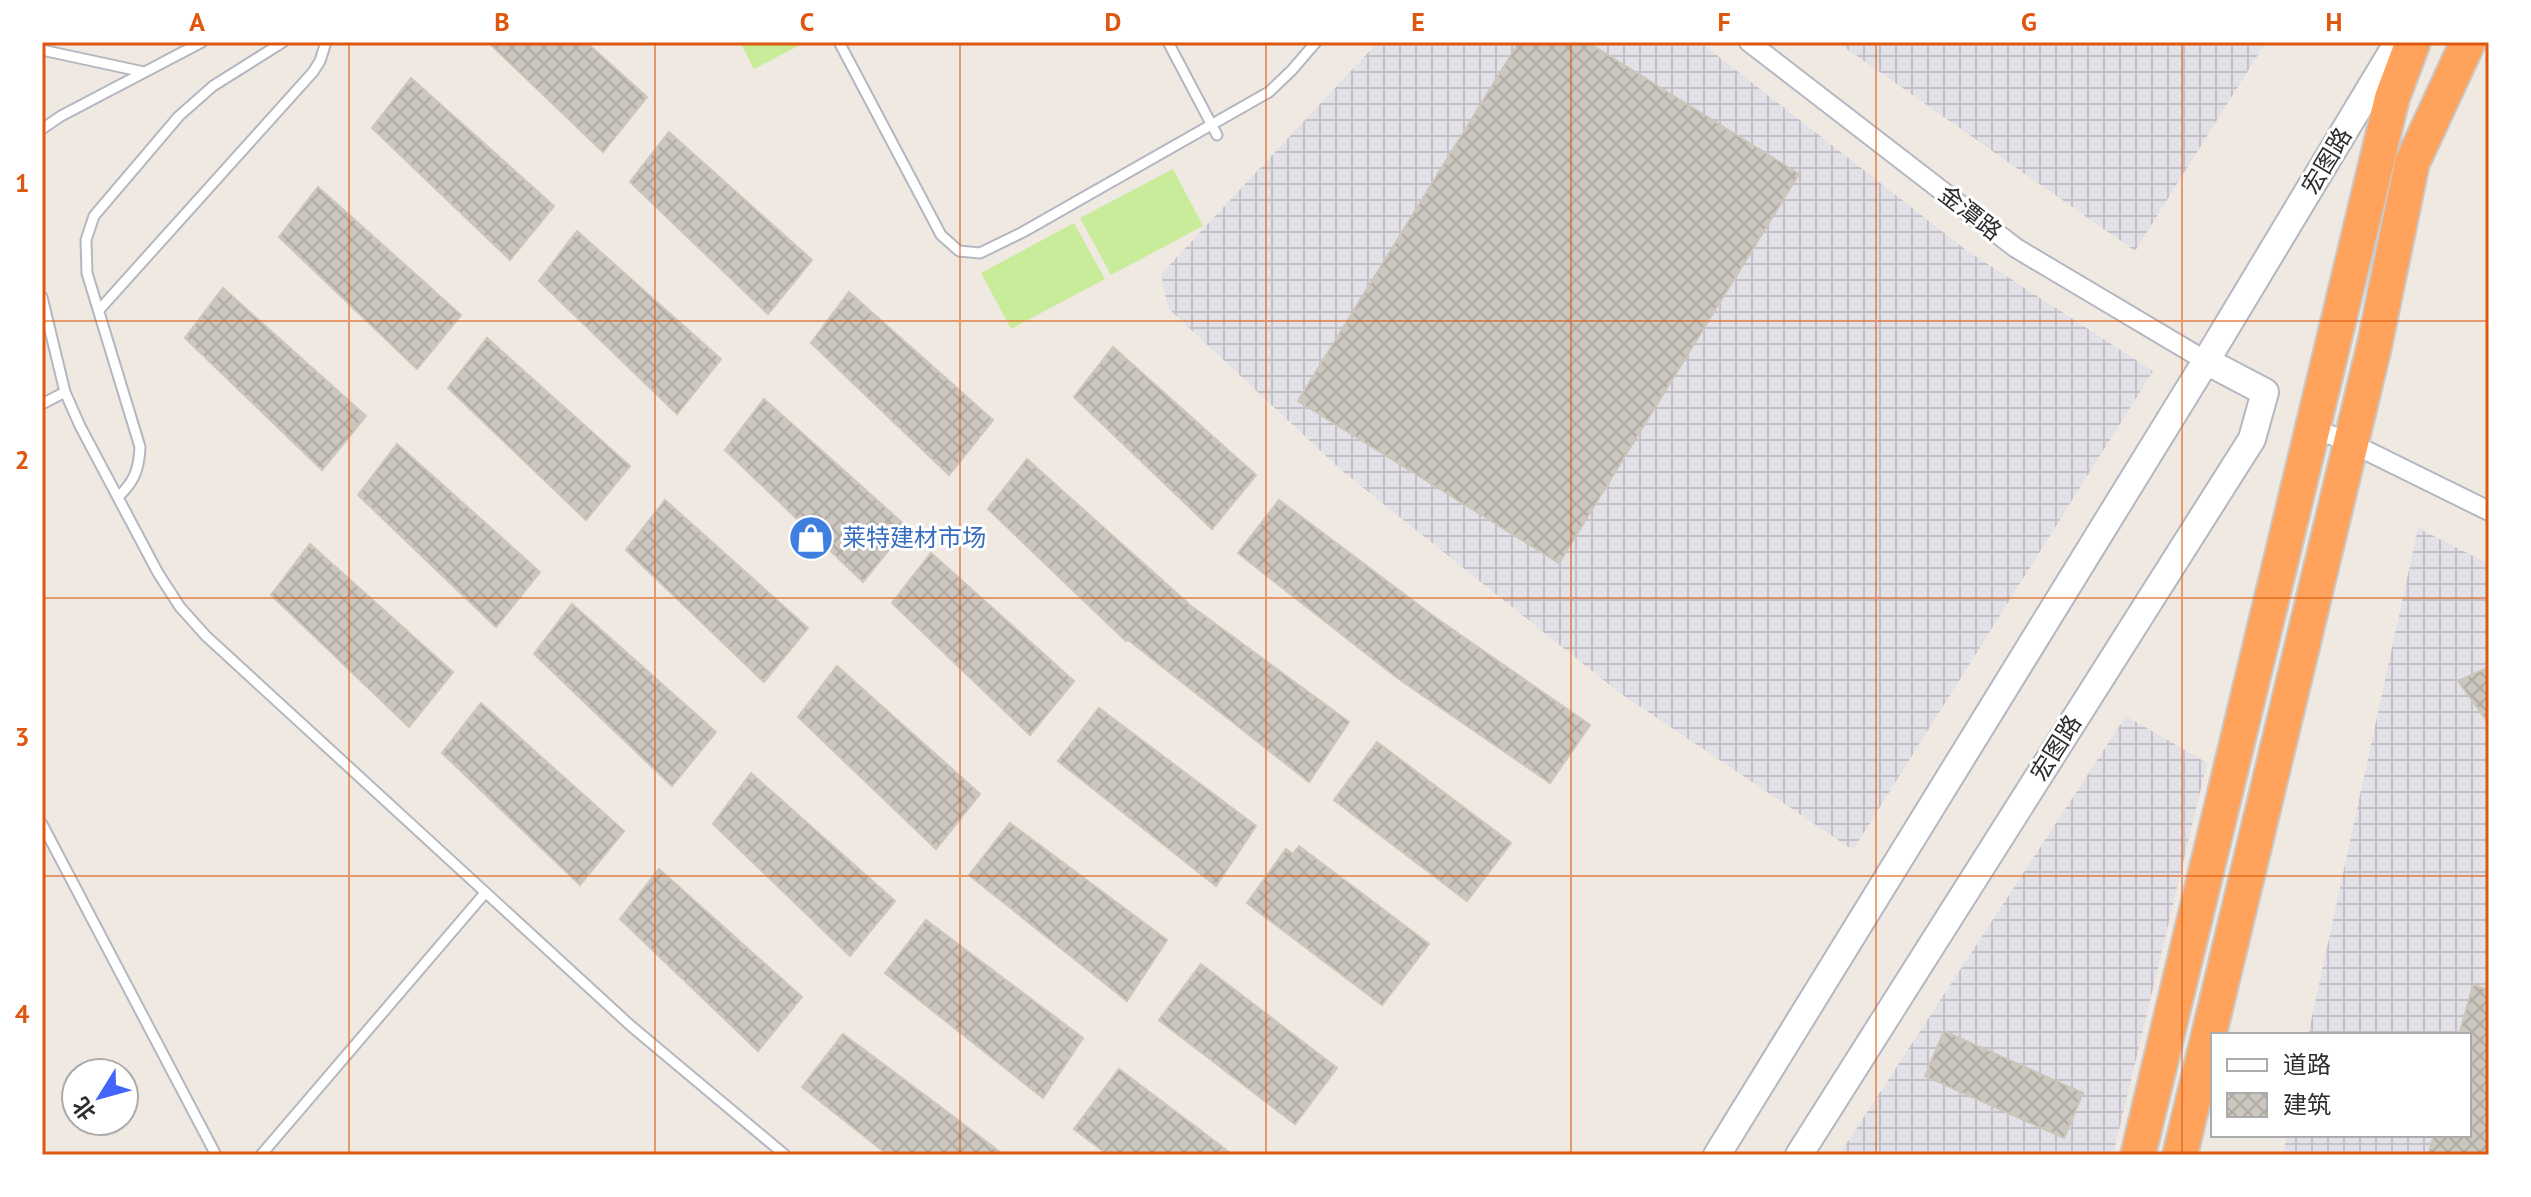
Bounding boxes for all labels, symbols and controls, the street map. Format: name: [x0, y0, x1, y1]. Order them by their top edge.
text: A: [189, 5, 205, 38]
text: B: [494, 5, 510, 38]
text: C: [800, 5, 814, 38]
text: D: [1105, 5, 1121, 38]
text: E: [1411, 5, 1425, 38]
text: F: [1717, 5, 1731, 38]
text: G: [2021, 5, 2037, 38]
text: H: [2326, 5, 2342, 38]
street label: 宏图路: [2295, 122, 2358, 200]
text: 1: [15, 166, 29, 199]
street label: 金潭路: [1932, 178, 2008, 247]
text: 2: [15, 443, 29, 476]
shop icon: 莱特建材市场: [787, 514, 835, 562]
place label: 莱特建材市场: [842, 522, 986, 553]
street label: 宏图路: [2023, 709, 2088, 786]
text: 3: [15, 720, 29, 753]
text: 4: [15, 997, 30, 1030]
legend: [2211, 1033, 2471, 1137]
text: 道路: [2283, 1049, 2331, 1080]
north arrow: [60, 1057, 140, 1137]
text: 建筑: [2283, 1089, 2331, 1120]
text: 北: [66, 1092, 102, 1126]

